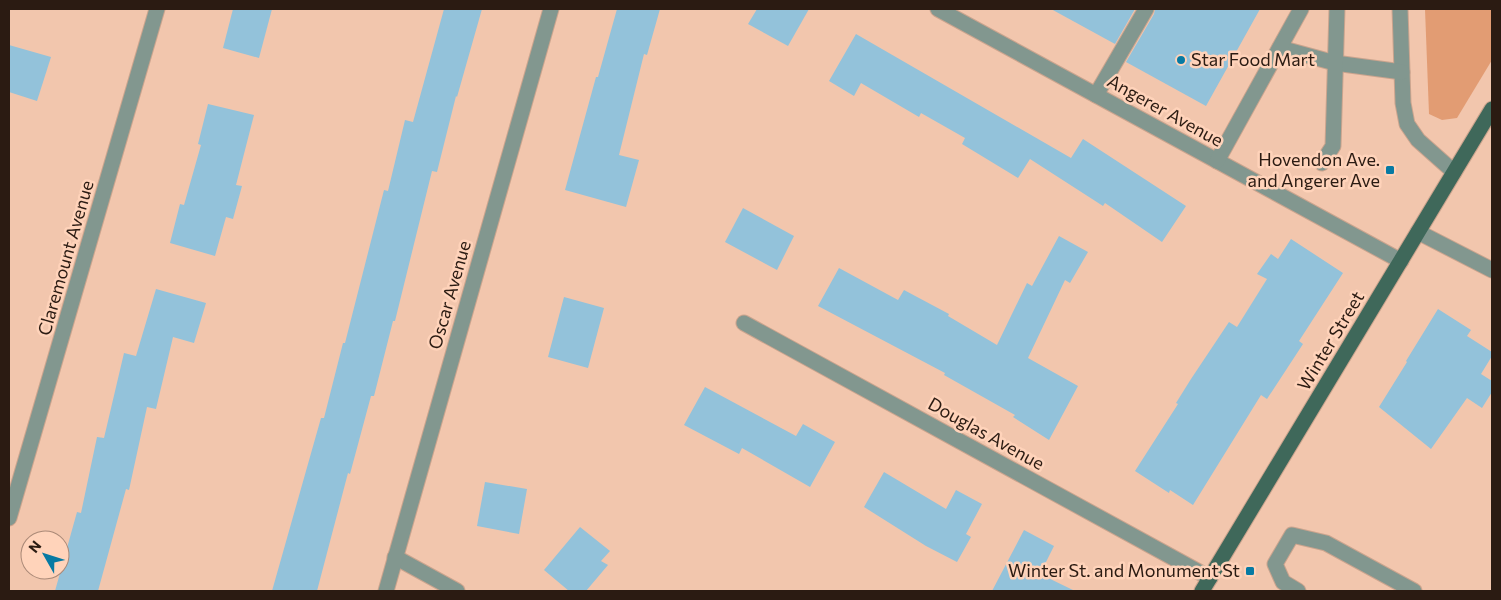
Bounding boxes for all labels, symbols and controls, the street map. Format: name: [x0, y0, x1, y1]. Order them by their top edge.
place label: Star Food Mart: [1191, 48, 1315, 70]
marker: Star Food Mart: [1175, 54, 1187, 66]
street label: Angerer Avenue: [1104, 69, 1227, 151]
place label: Hovendon Ave. and Angerer Ave: [1247, 148, 1380, 191]
marker: Hovendon Ave. and Angerer Ave: [1384, 164, 1396, 176]
street label: Claremount Avenue: [32, 178, 98, 338]
street label: Oscar Avenue: [423, 238, 475, 352]
street label: Winter Street: [1292, 287, 1368, 394]
street label: Douglas Avenue: [925, 392, 1048, 474]
north arrow: [20, 530, 70, 580]
text: N: [25, 537, 44, 556]
place label: Winter St. and Monument St: [1008, 559, 1240, 581]
marker: Winter St. and Monument St: [1244, 565, 1256, 577]

